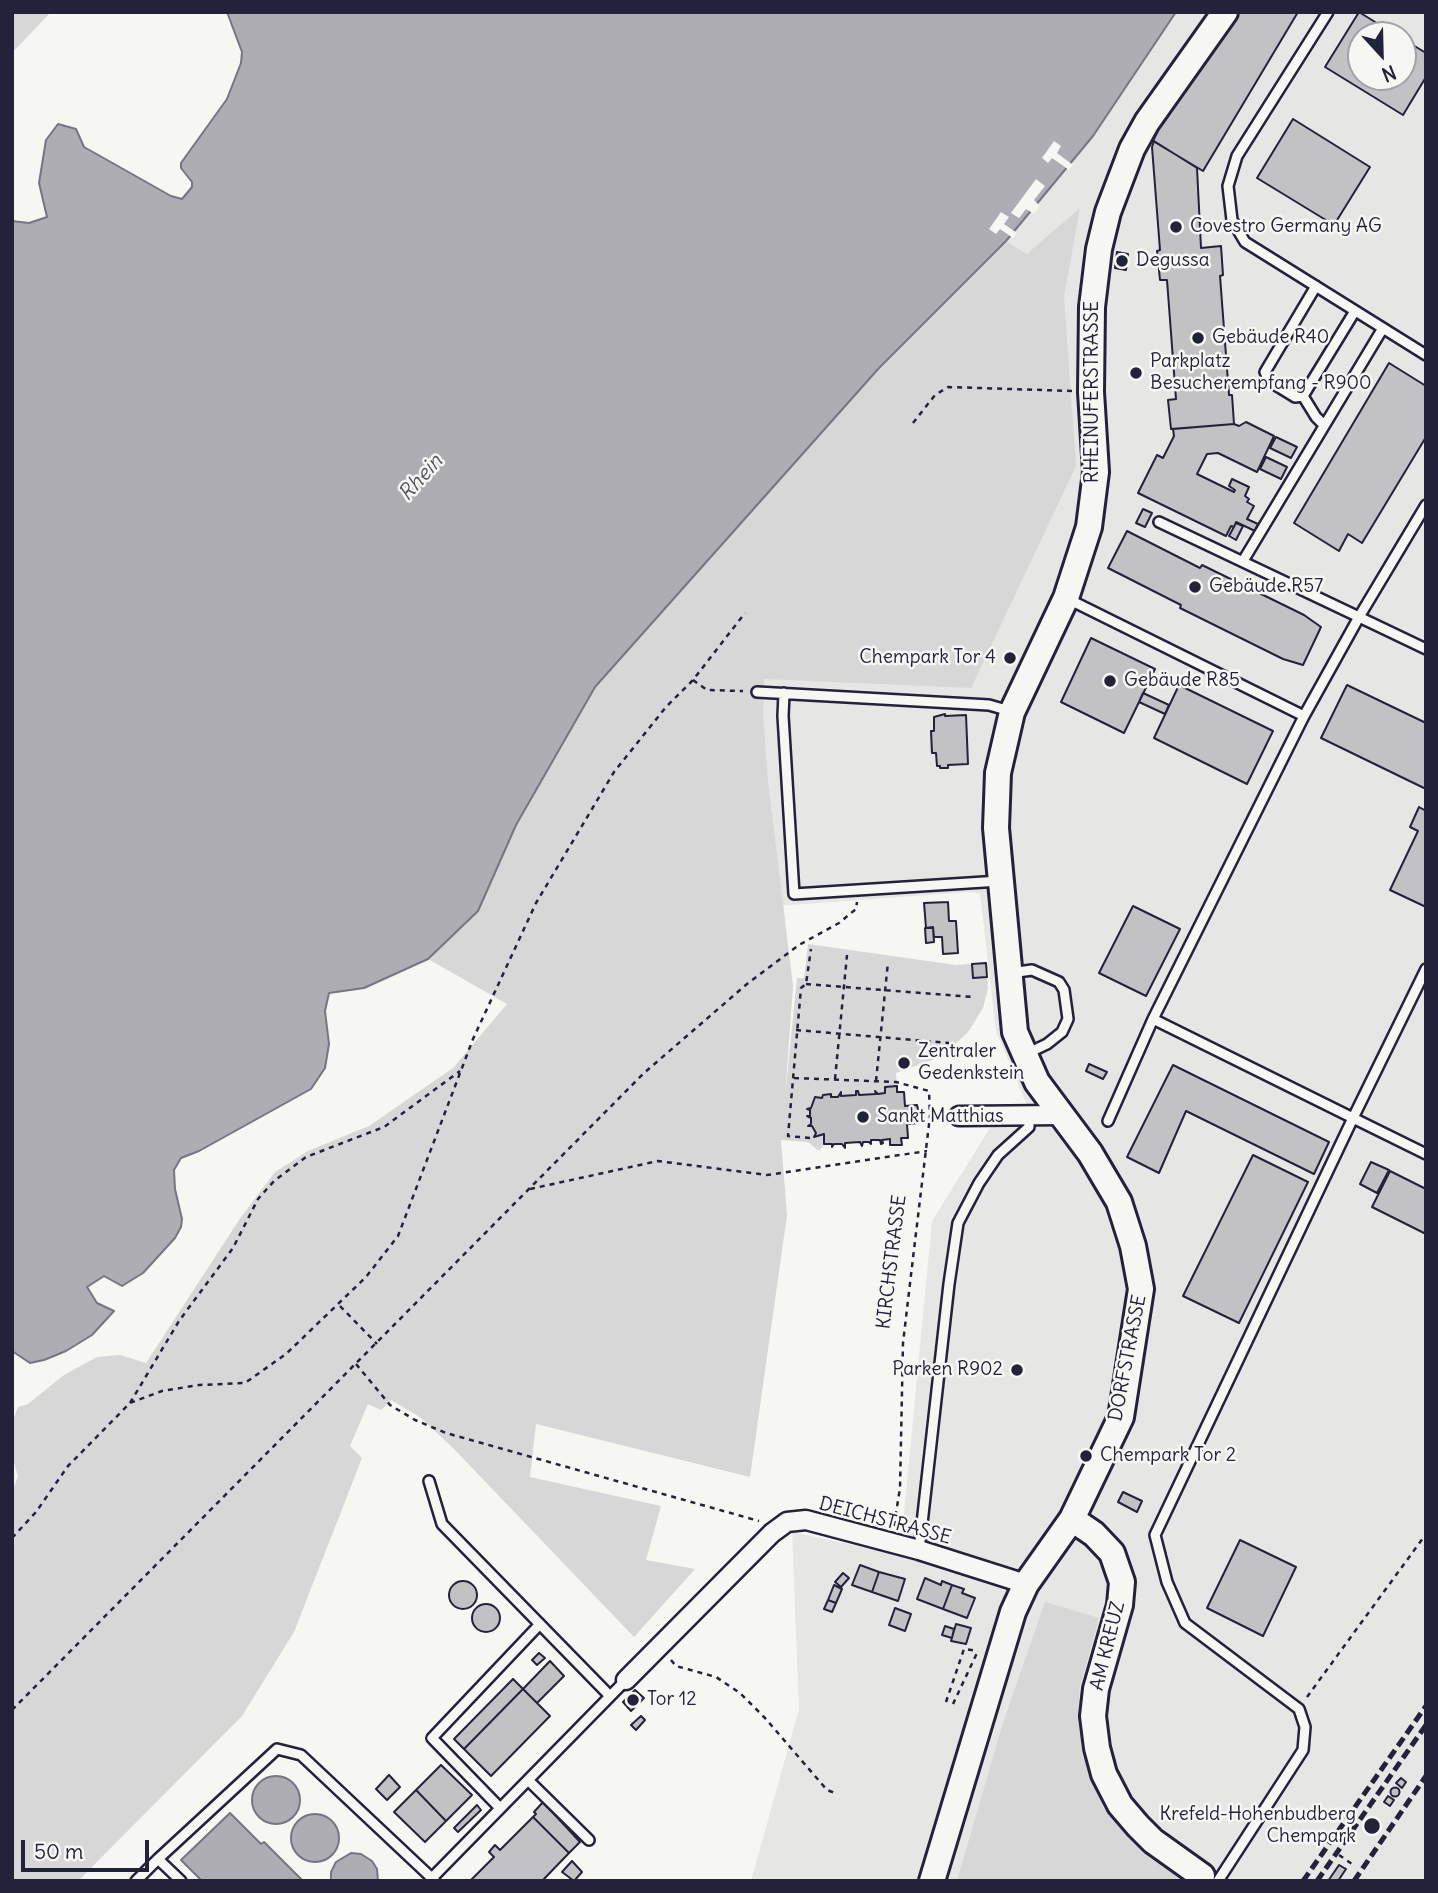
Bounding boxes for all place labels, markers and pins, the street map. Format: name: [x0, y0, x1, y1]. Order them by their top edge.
place label: Covestro Germany AG: [1190, 216, 1382, 238]
marker: Covestro Germany AG: [1168, 219, 1184, 235]
place label: Degussa: [1136, 250, 1210, 272]
marker: Degussa: [1114, 253, 1130, 269]
place label: Gebäude R40: [1212, 327, 1329, 349]
marker: Gebäude R40: [1190, 330, 1206, 346]
place label: Parkplatz Besucherempfang - R900: [1150, 351, 1372, 395]
marker: Parkplatz Besucherempfang - R900: [1128, 365, 1144, 381]
place label: Gebäude R57: [1209, 576, 1323, 598]
marker: Gebäude R57: [1187, 579, 1203, 595]
place label: Chempark Tor 4: [859, 647, 996, 669]
marker: Chempark Tor 4: [1002, 650, 1018, 666]
place label: Gebäude R85: [1124, 670, 1240, 692]
marker: Gebäude R85: [1102, 673, 1118, 689]
place label: Zentraler Gedenkstein: [918, 1041, 1024, 1085]
marker: Zentraler Gedenkstein: [896, 1055, 912, 1071]
place label: Sankt Matthias: [877, 1106, 1004, 1128]
marker: Sankt Matthias: [855, 1109, 871, 1125]
place label: Parken R902: [892, 1359, 1003, 1381]
marker: Parken R902: [1009, 1362, 1025, 1378]
place label: Chempark Tor 2: [1100, 1445, 1236, 1467]
marker: Chempark Tor 2: [1078, 1448, 1094, 1464]
place label: Tor 12: [647, 1689, 697, 1711]
marker: Tor 12: [625, 1692, 641, 1708]
place label: Krefeld-Hohenbudberg Chempark: [1159, 1804, 1356, 1848]
marker: Krefeld-Hohenbudberg Chempark: [1362, 1816, 1382, 1836]

